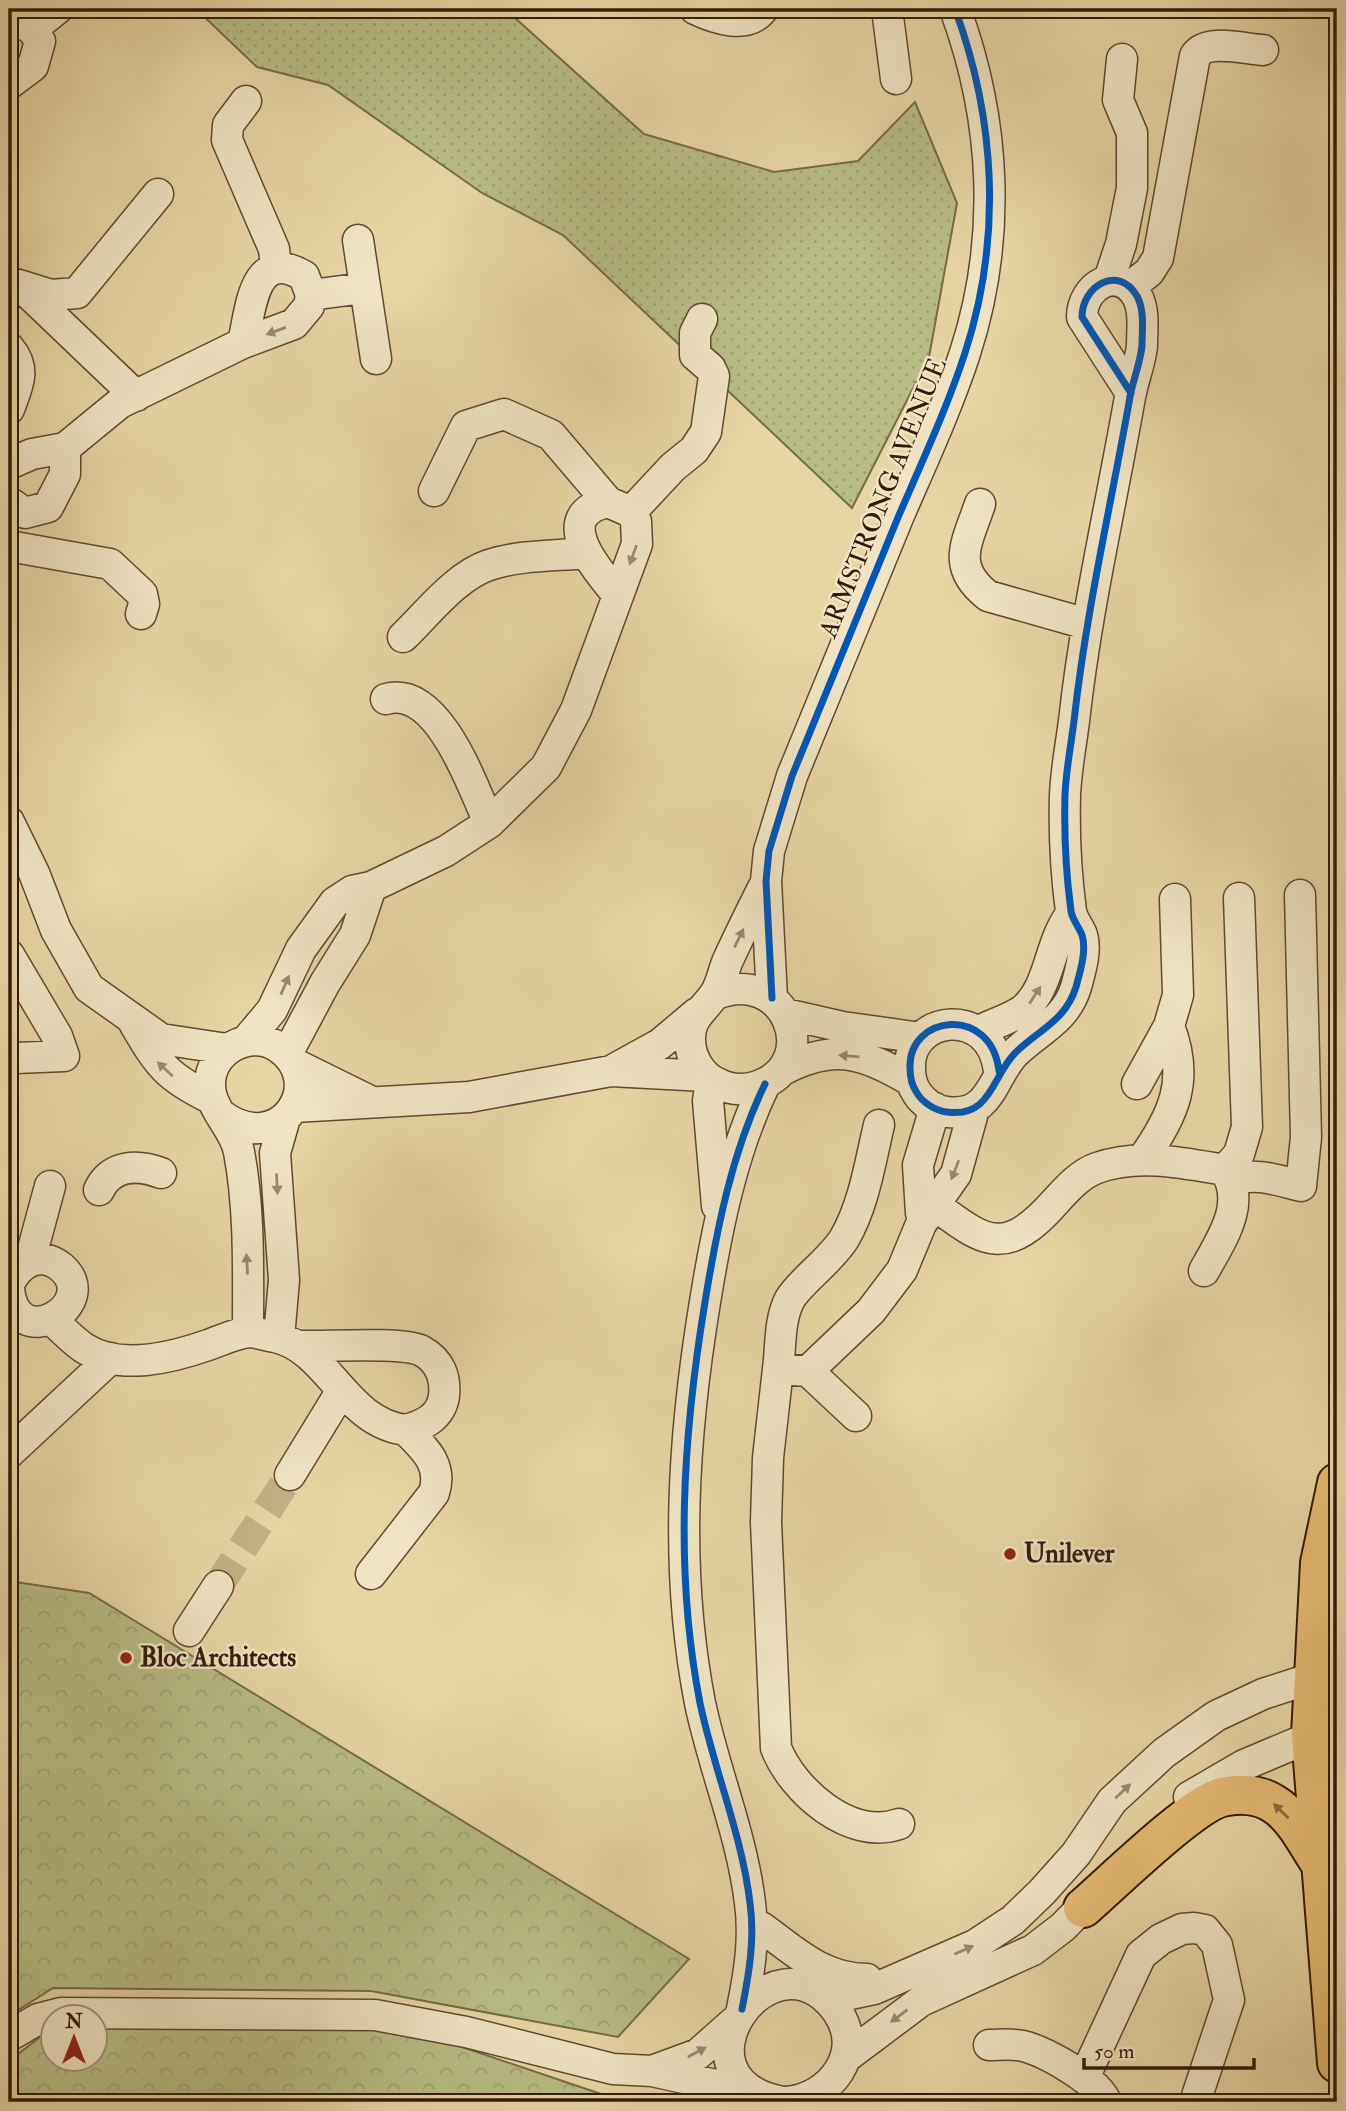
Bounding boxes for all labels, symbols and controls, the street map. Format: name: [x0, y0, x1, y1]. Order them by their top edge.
one-way arrow: [266, 326, 287, 337]
street label: ARMSTRONG AVENUE: [812, 353, 954, 644]
one-way arrow: [627, 545, 638, 566]
one-way arrow: [733, 928, 745, 948]
one-way arrow: [280, 975, 291, 996]
one-way arrow: [1028, 985, 1041, 1005]
one-way arrow: [838, 1050, 860, 1061]
one-way arrow: [156, 1061, 174, 1077]
one-way arrow: [950, 1160, 961, 1181]
one-way arrow: [271, 1174, 282, 1196]
one-way arrow: [241, 1253, 252, 1275]
place label: Unilever: [1024, 1538, 1115, 1570]
marker: Unilever: [1002, 1546, 1018, 1562]
place label: Bloc Architects: [140, 1642, 296, 1674]
marker: Bloc Architects: [118, 1650, 134, 1666]
one-way arrow: [1114, 1784, 1131, 1800]
one-way arrow: [1273, 1803, 1290, 1819]
one-way arrow: [954, 1944, 974, 1956]
north arrow: [38, 2002, 108, 2072]
one-way arrow: [890, 2009, 908, 2023]
text: N: [64, 2010, 83, 2034]
scale bar: [1084, 2027, 1253, 2071]
text: 50 m: [1094, 2038, 1135, 2065]
one-way arrow: [687, 2047, 707, 2058]

